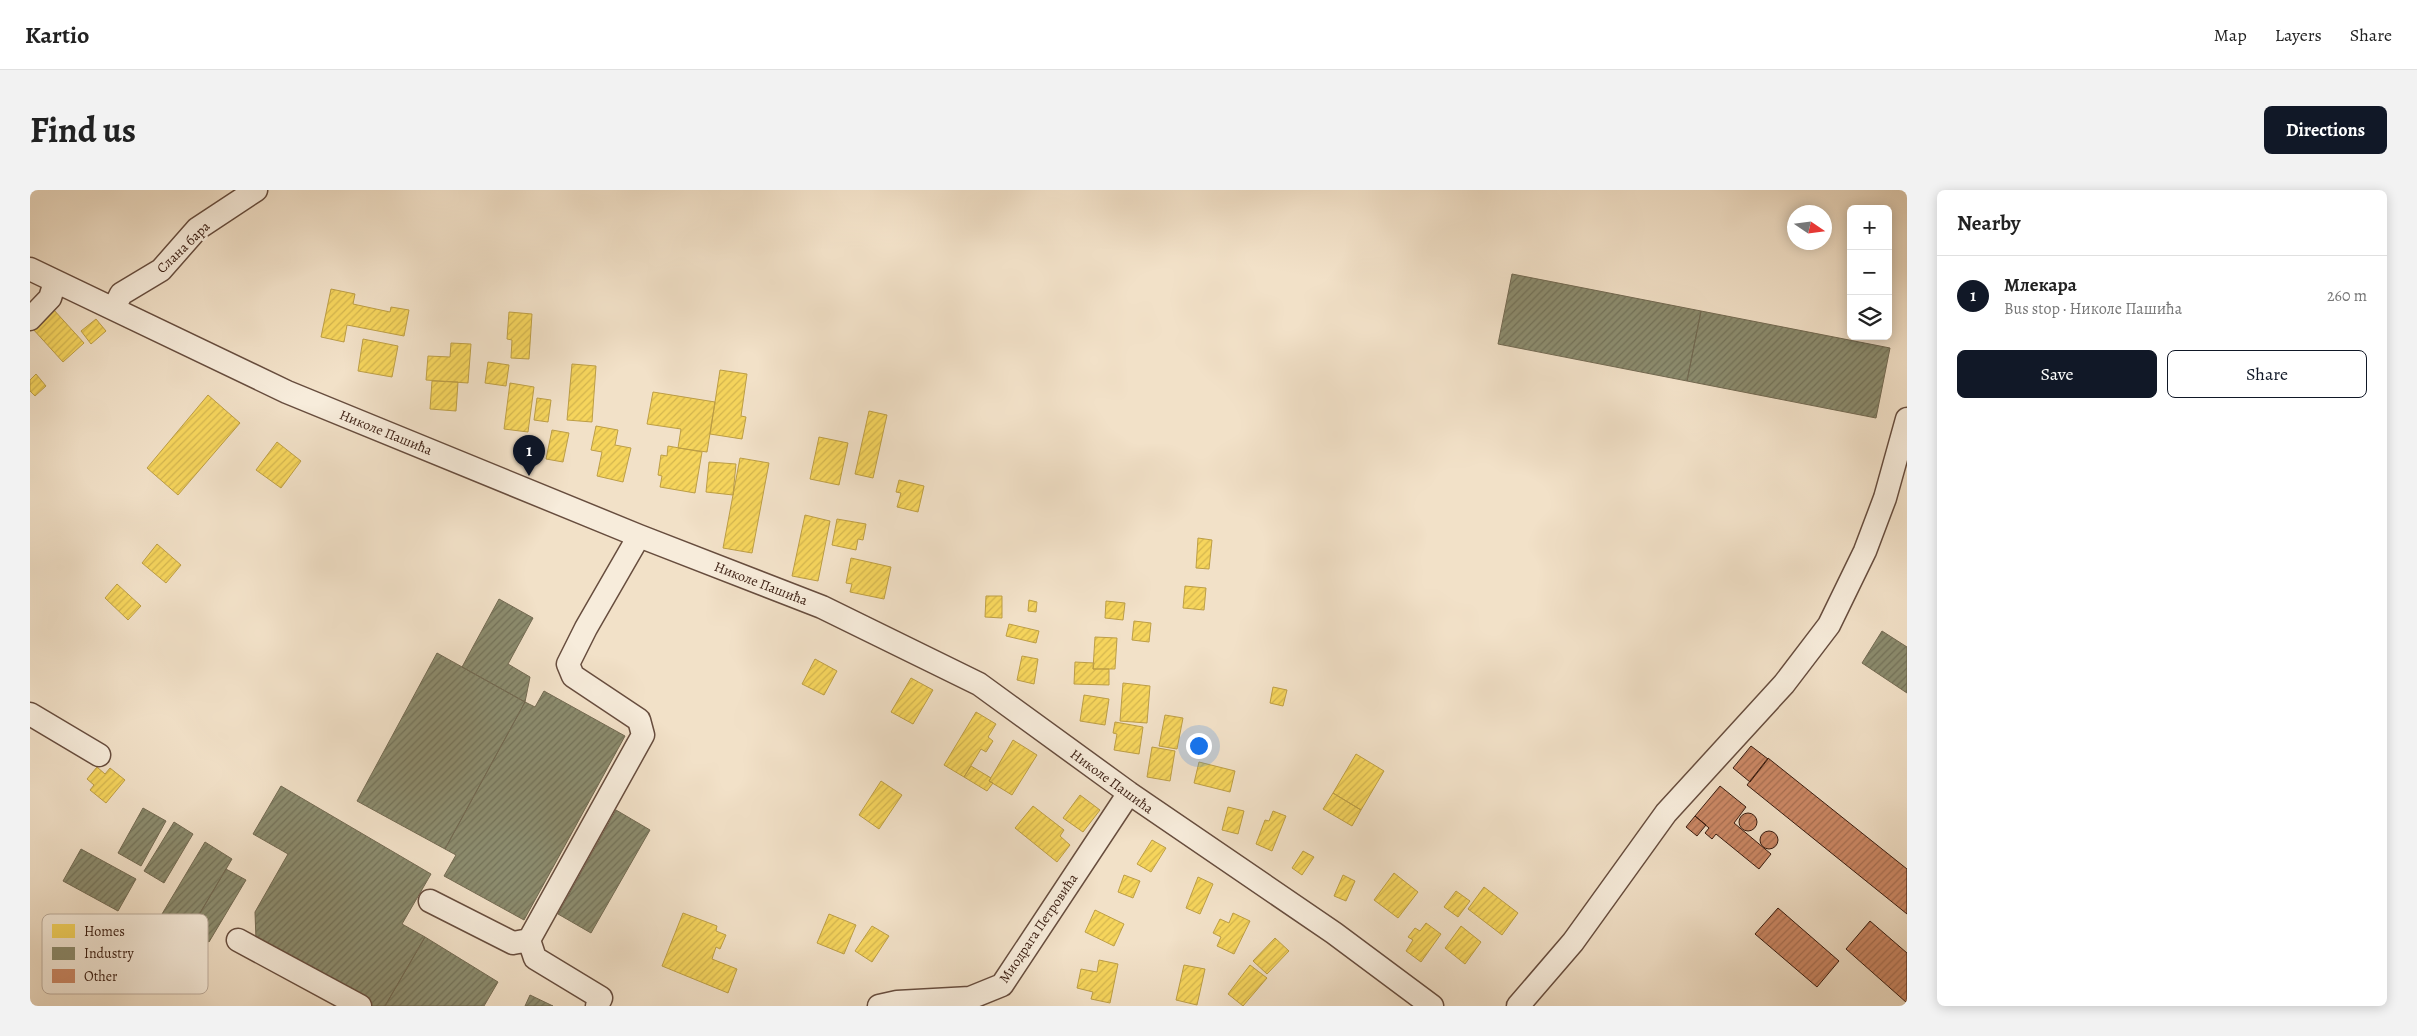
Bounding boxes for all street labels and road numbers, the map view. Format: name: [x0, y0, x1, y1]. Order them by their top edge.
street label: Слана бара: [153, 217, 214, 278]
street label: Николе Пашића: [337, 405, 436, 460]
street label: Николе Пашића: [711, 557, 811, 610]
street label: Николе Пашића: [1066, 745, 1158, 818]
street label: Миодрага Петровића: [995, 869, 1082, 987]

